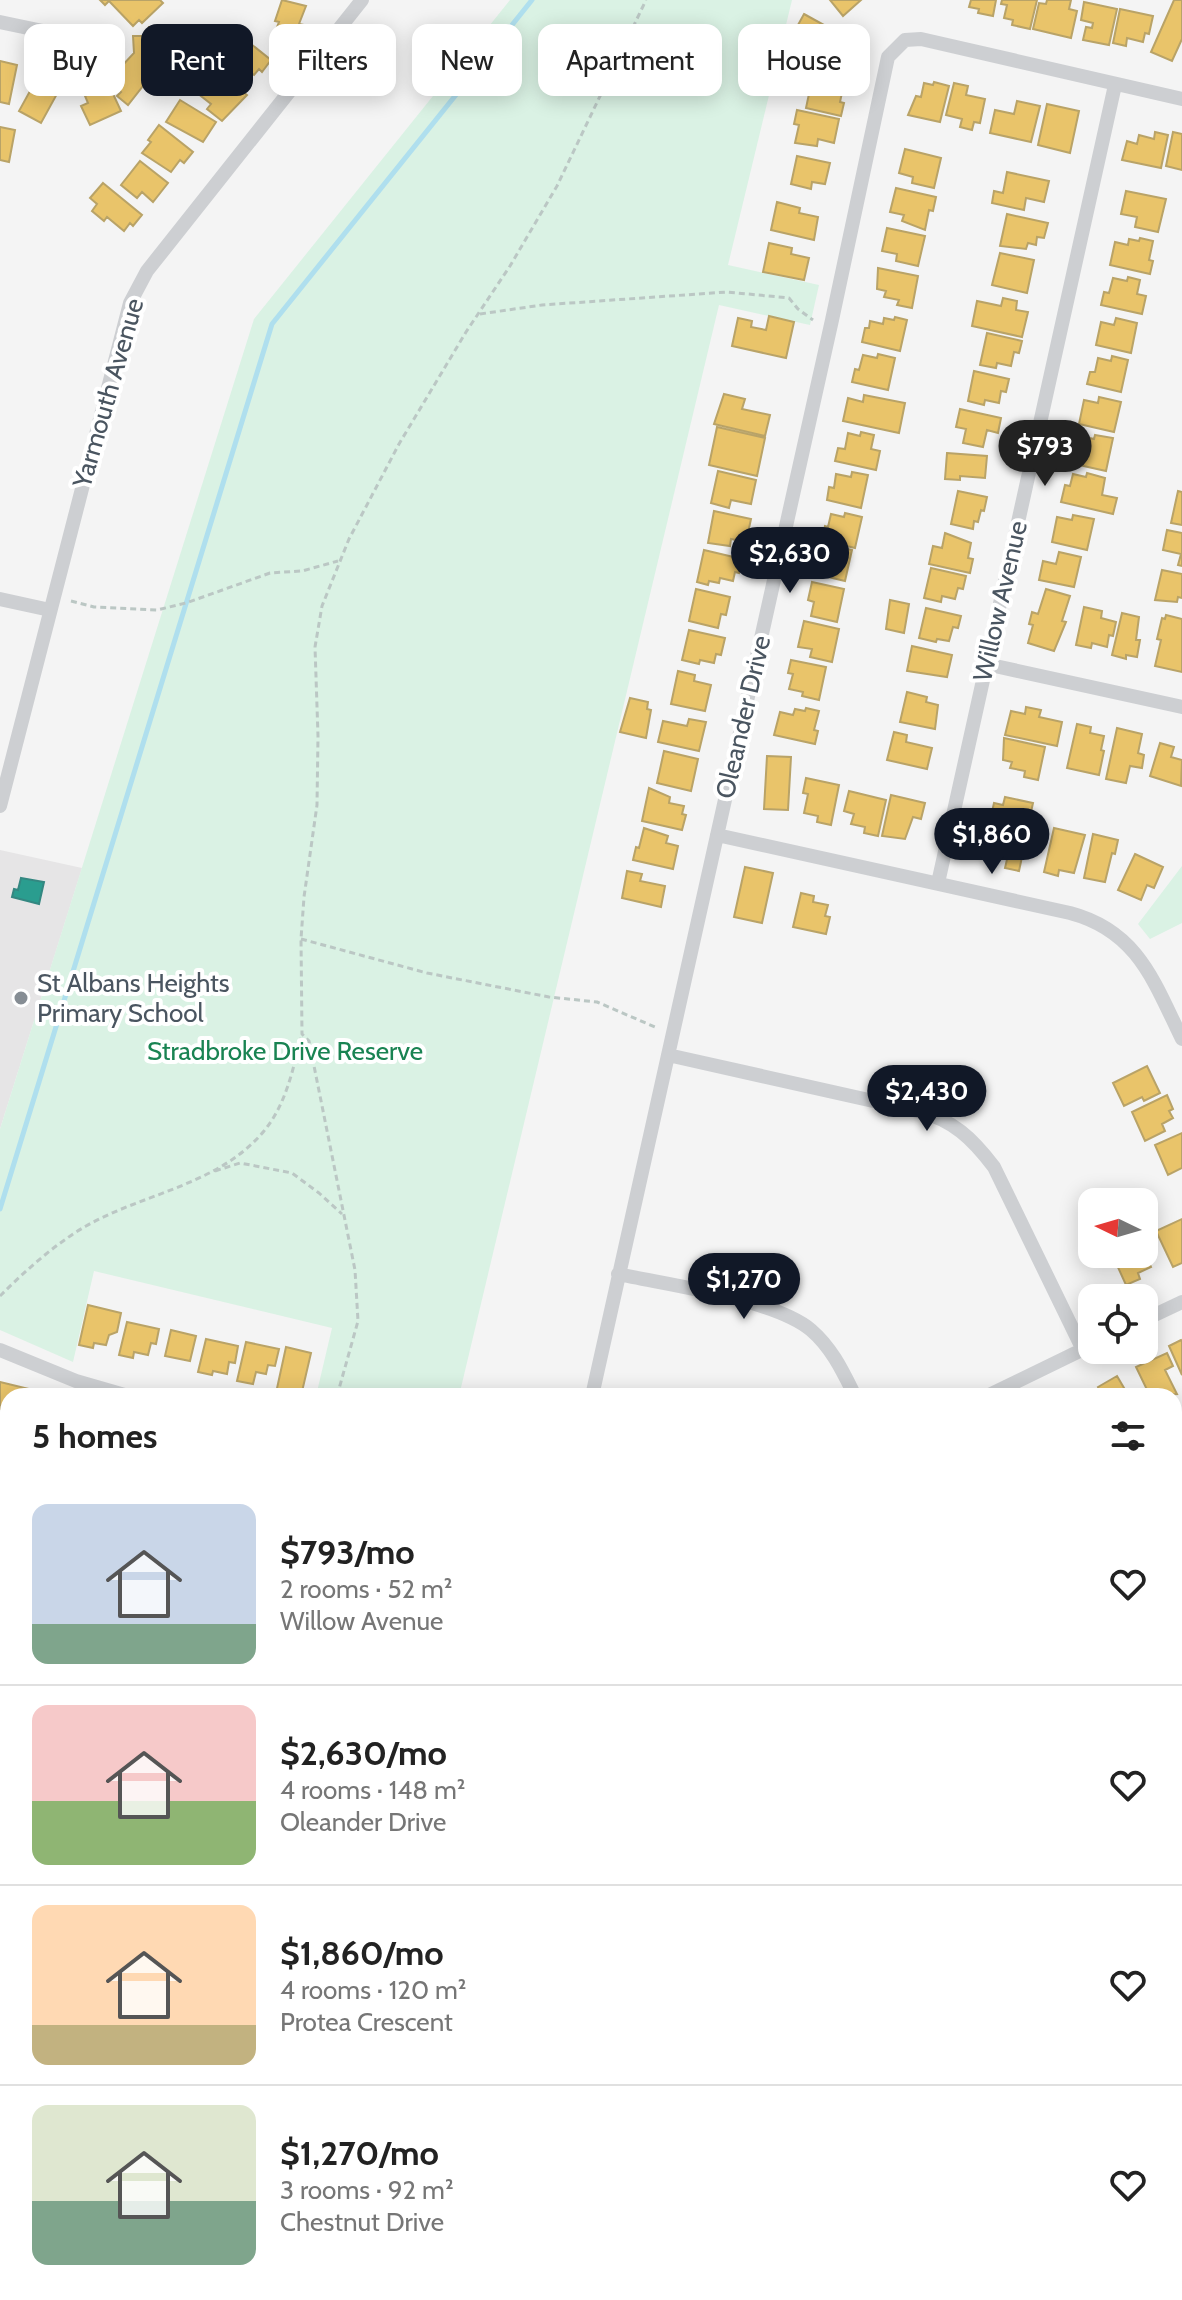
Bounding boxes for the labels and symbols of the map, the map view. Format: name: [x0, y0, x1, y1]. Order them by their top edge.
street label: Yarmouth Avenue: [65, 295, 150, 492]
pin: $793: [998, 420, 1092, 488]
street label: Willow Avenue: [966, 518, 1034, 684]
pin: $2,630: [725, 527, 855, 595]
street label: Oleander Drive: [709, 632, 777, 802]
pin: $1,860: [927, 808, 1057, 876]
place label: St Albans Heights Primary School: [37, 967, 230, 1029]
marker: St Albans Heights Primary School: [12, 989, 30, 1007]
park label: Stradbroke Drive Reserve: [147, 1035, 423, 1067]
pin: $2,430: [862, 1065, 992, 1133]
north arrow: [1078, 1188, 1158, 1268]
pin: $1,270: [679, 1253, 809, 1321]

